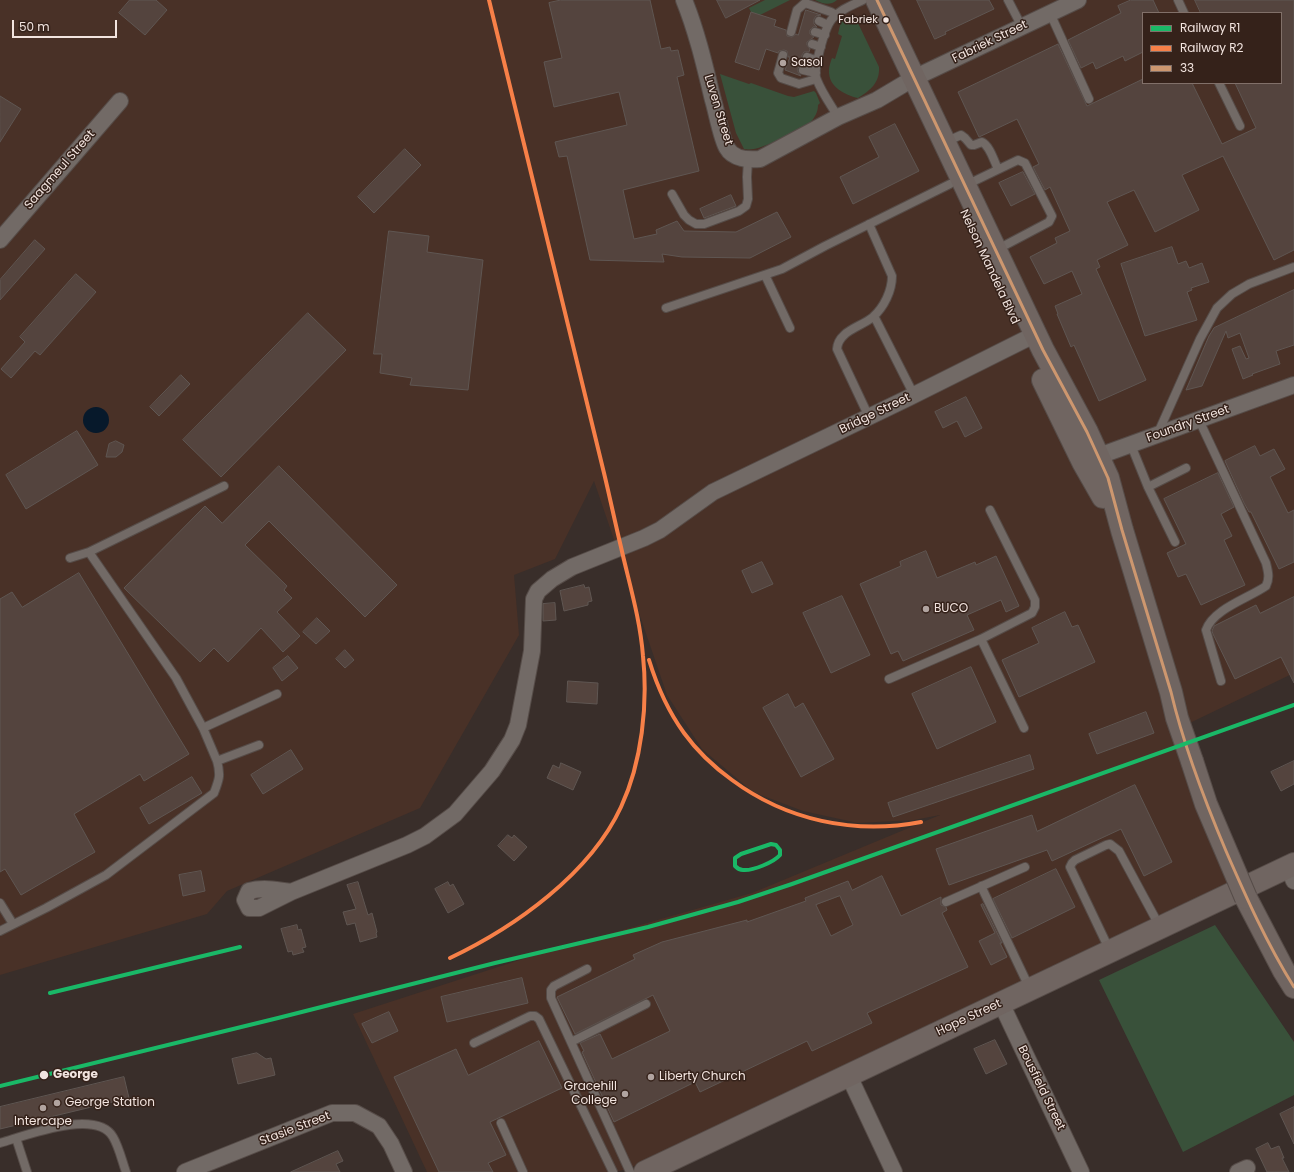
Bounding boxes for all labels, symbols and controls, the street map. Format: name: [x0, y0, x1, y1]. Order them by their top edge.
scale bar: [14, 12, 119, 38]
legend: [1142, 12, 1282, 84]
place label: Fabriek: [838, 13, 878, 27]
marker: Fabriek: [881, 15, 891, 25]
text: 50 m: [19, 18, 50, 35]
street label: Fabriek Street: [950, 18, 1030, 66]
text: Railway R1: [1180, 19, 1240, 36]
text: Railway R2: [1180, 39, 1243, 56]
place label: Sasol: [791, 56, 823, 70]
marker: Sasol: [778, 58, 788, 68]
text: 33: [1180, 59, 1194, 76]
street label: Luven Street: [700, 73, 736, 147]
street label: Saagmeul Street: [22, 127, 98, 213]
street label: Nelson Mandela Blvd: [956, 207, 1022, 327]
street label: Bridge Street: [837, 391, 913, 437]
street label: Foundry Street: [1145, 402, 1231, 446]
place label: BUCO: [934, 602, 968, 616]
marker: BUCO: [921, 604, 931, 614]
street label: Hope Street: [934, 997, 1004, 1039]
street label: Bousfield Street: [1014, 1043, 1068, 1133]
place label: George: [53, 1068, 98, 1082]
marker: George: [38, 1069, 50, 1081]
place label: Liberty Church: [659, 1070, 746, 1084]
marker: Liberty Church: [646, 1072, 656, 1082]
place label: Gracehill College: [564, 1080, 617, 1108]
marker: Gracehill College: [620, 1089, 630, 1099]
place label: George Station: [65, 1096, 155, 1110]
marker: George Station: [52, 1098, 62, 1108]
marker: Intercape: [38, 1103, 48, 1113]
street label: Stasie Street: [258, 1109, 332, 1149]
place label: Intercape: [14, 1115, 72, 1129]

